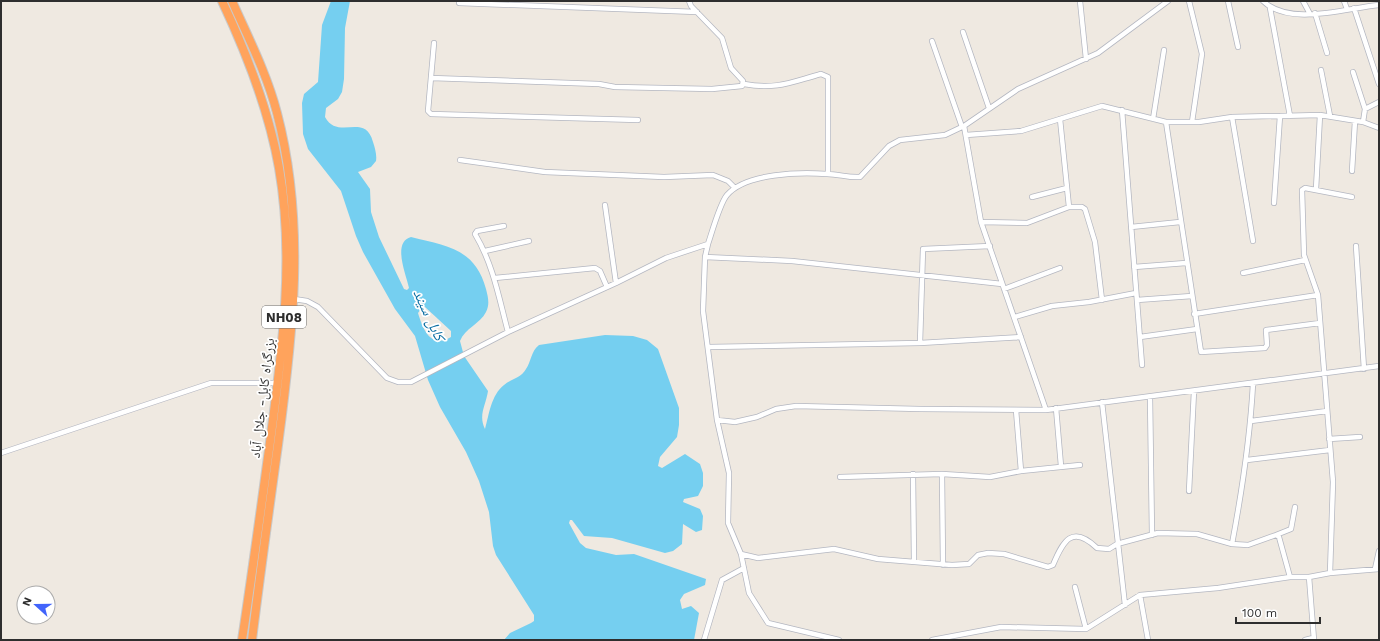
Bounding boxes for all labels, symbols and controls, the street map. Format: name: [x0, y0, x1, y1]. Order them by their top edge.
water label: کابل سيند: [409, 286, 450, 346]
road number: NH08: [262, 306, 306, 328]
street label: بزرگراه کابل- جلال آباد: [247, 337, 278, 459]
north arrow: [16, 585, 56, 625]
text: N: [20, 595, 35, 608]
scale bar: [1236, 599, 1320, 625]
text: 100 m: [1242, 606, 1277, 620]

